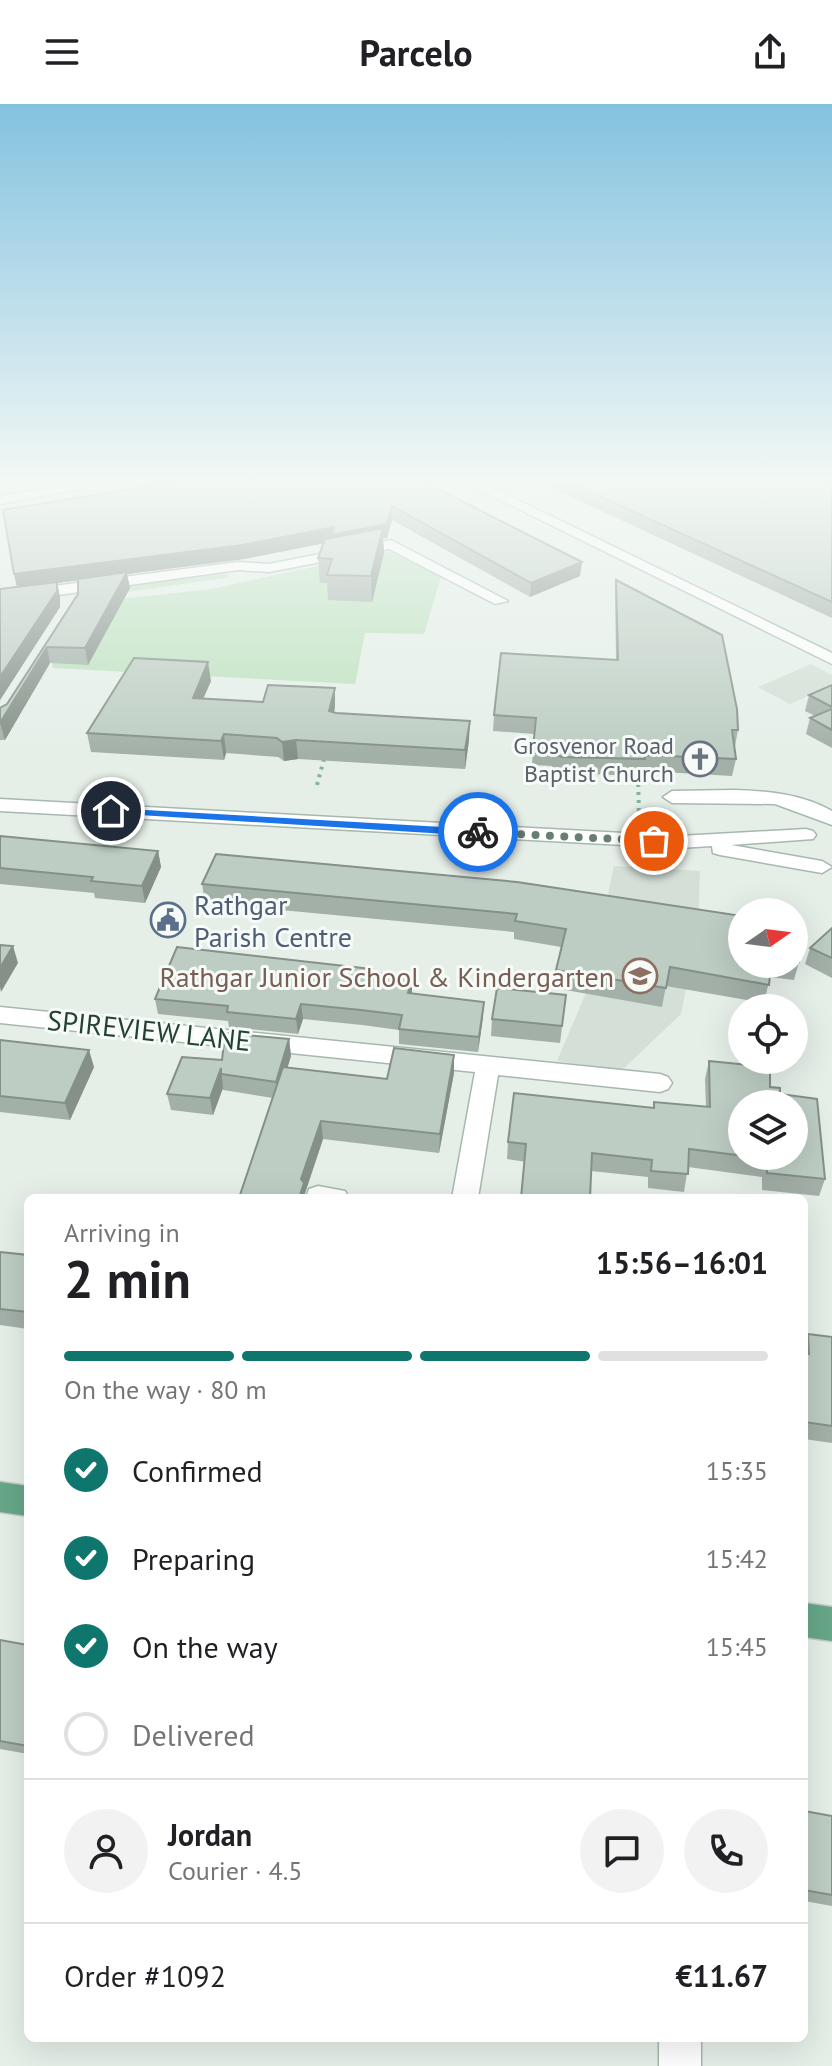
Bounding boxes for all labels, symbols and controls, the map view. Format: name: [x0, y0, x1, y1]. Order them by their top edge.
text: Parcelo: [359, 29, 473, 76]
icon: menu: [40, 30, 84, 74]
icon: share: [748, 30, 792, 74]
place label: Grosvenor Road Baptist Church: [513, 730, 674, 789]
church icon: Grosvenor Road Baptist Church: [681, 740, 719, 778]
pin: [77, 777, 145, 845]
icon: home: [89, 789, 133, 833]
courier: [438, 792, 518, 872]
pin: [620, 807, 688, 875]
icon: bike: [456, 810, 500, 854]
icon: bag: [632, 819, 676, 863]
place label: Rathgar Parish Centre: [194, 886, 352, 955]
north arrow: [728, 898, 808, 978]
map controls: [728, 898, 808, 1170]
public building icon: Rathgar Parish Centre: [149, 901, 187, 939]
school or university icon: Rathgar Junior School & Kindergarten: [621, 957, 659, 995]
place label: Rathgar Junior School & Kindergarten: [159, 958, 614, 995]
button: locate: [728, 994, 808, 1074]
street label: SPIREVIEW LANE: [46, 1001, 252, 1059]
button: layers: [728, 1090, 808, 1170]
text: Arriving in: [64, 1216, 180, 1249]
text: 15:56–16:01: [596, 1243, 768, 1282]
text: 2 min: [64, 1245, 191, 1312]
text: On the way · 80 m: [64, 1373, 267, 1406]
icon: check: [64, 1448, 108, 1492]
text: Confirmed: [132, 1451, 263, 1490]
text: 15:35: [706, 1454, 768, 1487]
icon: check: [64, 1536, 108, 1580]
text: Preparing: [132, 1539, 255, 1578]
text: 15:42: [706, 1542, 768, 1575]
icon: check: [64, 1624, 108, 1668]
text: On the way: [132, 1627, 278, 1666]
text: 15:45: [706, 1630, 768, 1663]
text: Delivered: [132, 1715, 255, 1754]
button: person: [64, 1809, 148, 1893]
button: chat: [580, 1809, 664, 1893]
button: phone: [684, 1809, 768, 1893]
text: Jordan: [168, 1815, 252, 1854]
text: Courier · 4.5: [168, 1854, 302, 1887]
text: Order #1092: [64, 1956, 226, 1995]
text: €11.67: [676, 1956, 768, 1995]

